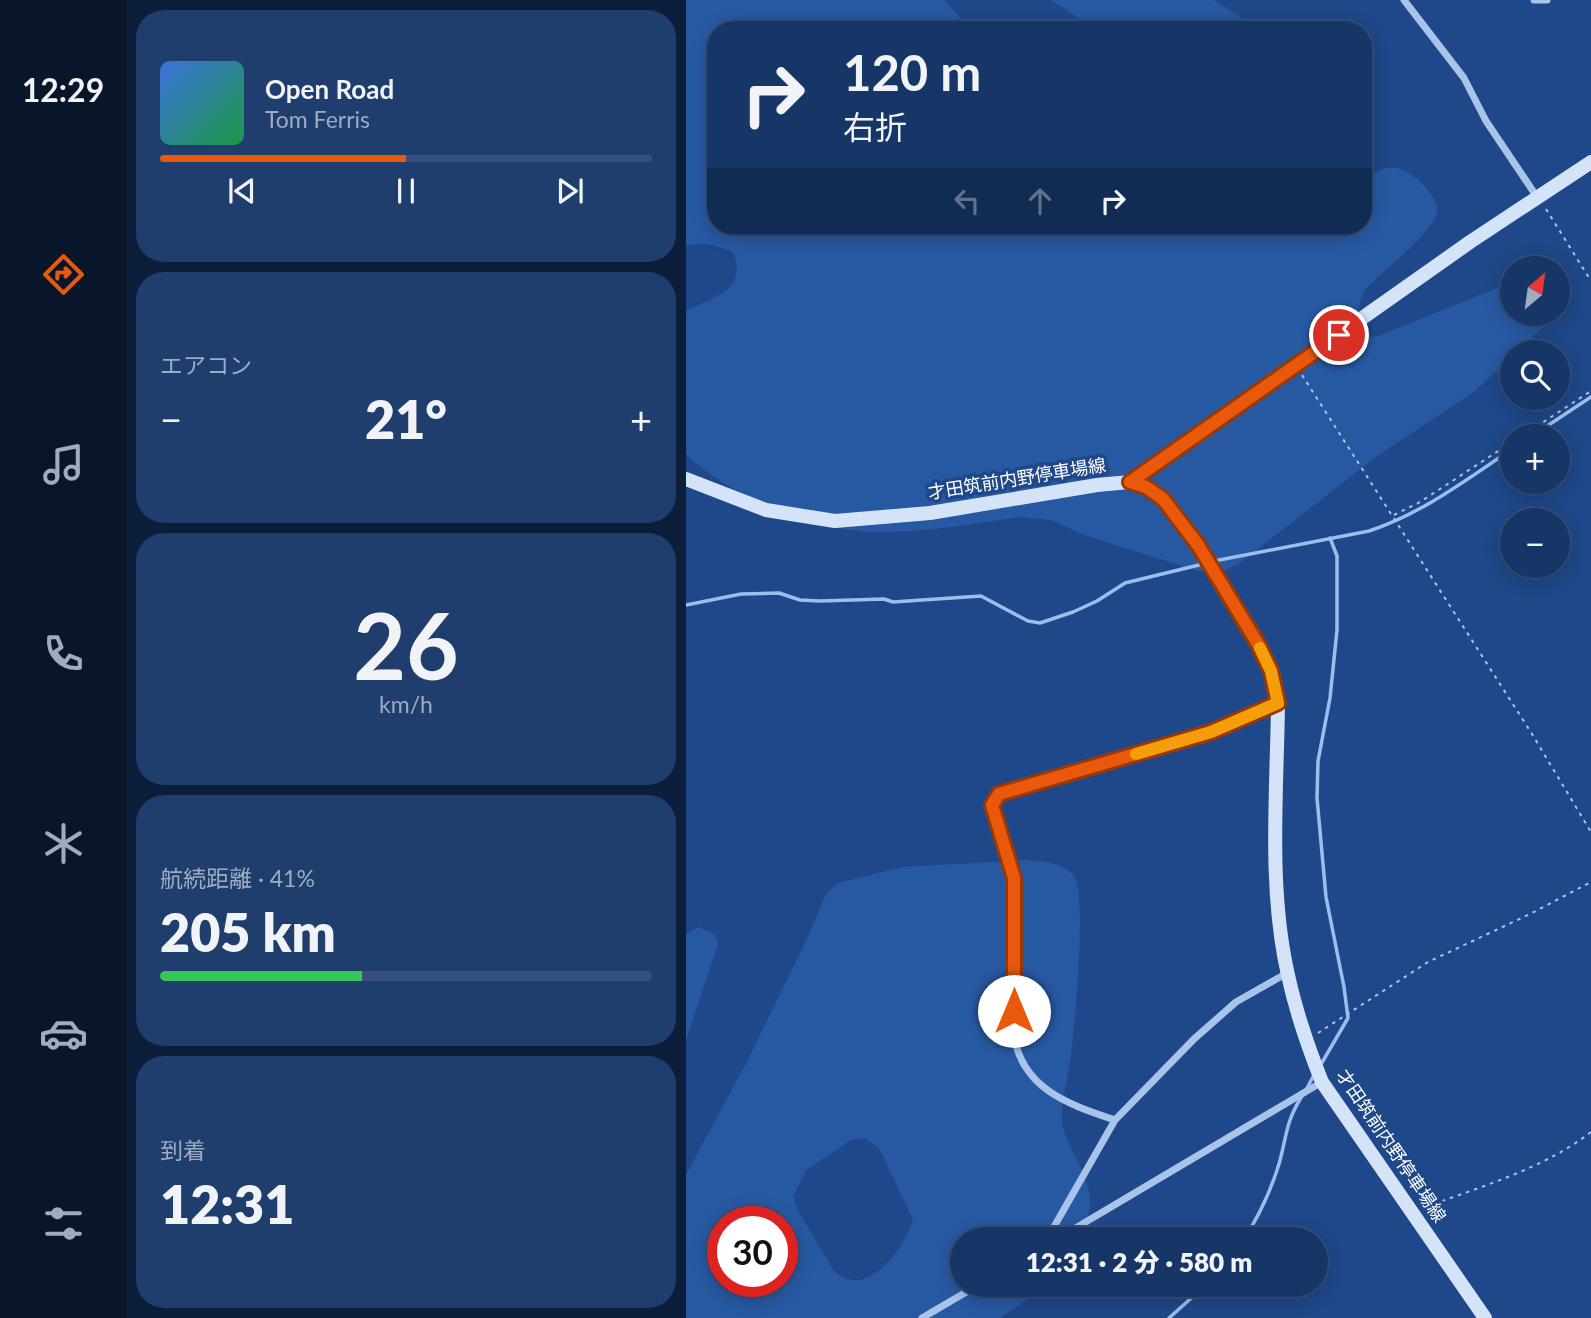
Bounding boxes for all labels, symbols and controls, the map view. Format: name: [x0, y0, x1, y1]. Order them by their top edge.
text: 120 m: [843, 43, 981, 101]
icon: right: [728, 49, 819, 140]
text: 12:29: [22, 70, 104, 109]
text: Open Road: [265, 73, 394, 105]
text: Tom Ferris: [265, 105, 370, 133]
text: 右折: [843, 107, 907, 146]
icon: previous: [223, 172, 261, 210]
icon: pause: [387, 172, 425, 210]
icon: next: [551, 172, 589, 210]
icon: left: [948, 182, 986, 220]
icon: ahead: [1021, 182, 1059, 220]
icon: right: [1094, 182, 1132, 220]
icon: directions: [39, 250, 88, 299]
north arrow: [1500, 256, 1570, 326]
map controls: [1500, 256, 1570, 578]
pin: [1309, 305, 1369, 365]
icon: arrive: [1320, 316, 1358, 354]
button: search: [1500, 340, 1570, 410]
text: エアコン: [160, 351, 252, 379]
text: 21°: [365, 388, 447, 450]
text: −: [160, 396, 182, 442]
text: +: [630, 396, 652, 442]
button: +: [1500, 424, 1570, 494]
icon: music: [39, 440, 88, 489]
street label: 才田筑前内野停車場線: [926, 453, 1107, 503]
button: −: [1500, 508, 1570, 578]
text: 26: [353, 590, 459, 699]
icon: phone: [39, 629, 88, 678]
text: km/h: [379, 690, 433, 718]
icon: climate: [39, 819, 88, 868]
text: 航続距離 · 41%: [160, 864, 315, 892]
text: 205 km: [160, 901, 336, 963]
position arrow: [977, 974, 1051, 1048]
icon: car: [39, 1009, 88, 1058]
street label: 才田筑前内野停車場線: [1332, 1065, 1451, 1226]
text: 到着: [160, 1136, 206, 1164]
text: 12:31: [160, 1173, 294, 1235]
icon: filters: [39, 1199, 88, 1248]
speed limit sign: 30: [707, 1206, 798, 1297]
text: 12:31 · 2 分 · 580 m: [1026, 1246, 1252, 1278]

